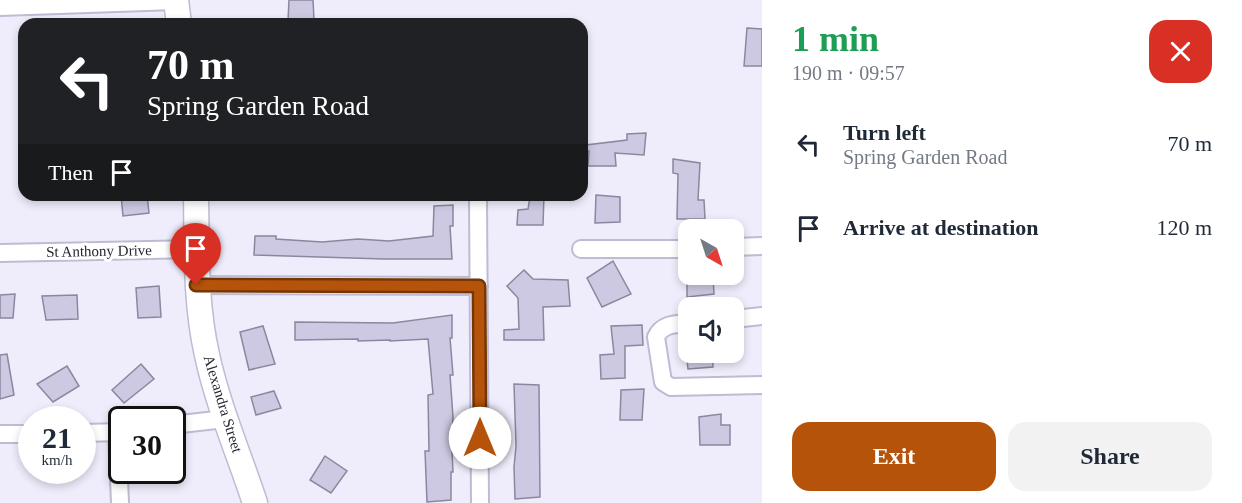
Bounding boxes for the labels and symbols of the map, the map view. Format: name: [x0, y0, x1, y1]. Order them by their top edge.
north arrow: [678, 219, 744, 285]
pin: [170, 223, 221, 285]
street label: St Anthony Drive: [46, 242, 152, 260]
street label: Alexandra Street: [201, 353, 246, 456]
speed limit sign: 30: [108, 406, 186, 484]
position arrow: [448, 406, 512, 470]

